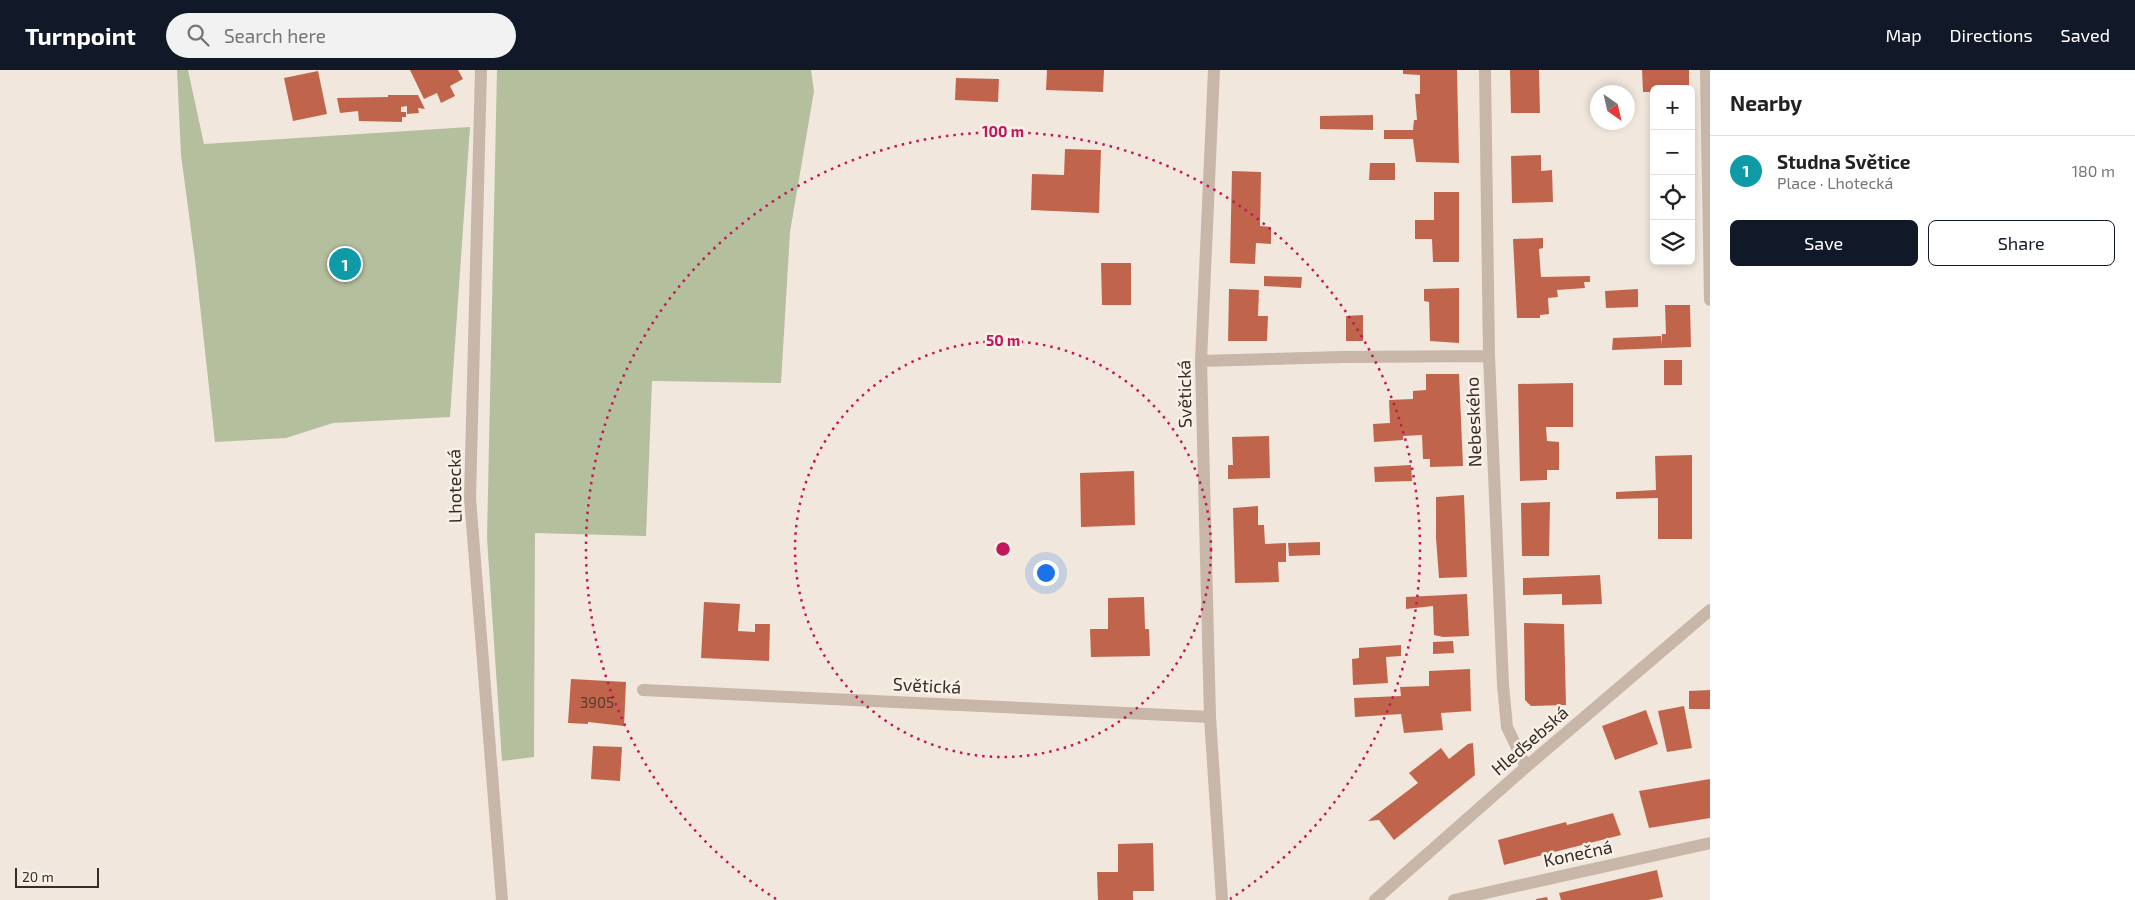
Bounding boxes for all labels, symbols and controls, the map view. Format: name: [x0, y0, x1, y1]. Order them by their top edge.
search box: [166, 13, 516, 58]
text: Turnpoint: [25, 21, 136, 50]
icon: search: [184, 21, 212, 49]
text: Search here: [224, 24, 326, 47]
text: Map: [1885, 24, 1922, 46]
text: Directions: [1950, 24, 2033, 46]
text: Saved: [2061, 24, 2110, 46]
north arrow: [1590, 85, 1635, 130]
map controls: [1650, 85, 1695, 265]
button: +: [1650, 85, 1695, 130]
text: Nearby: [1730, 90, 1802, 115]
text: 100 m: [982, 122, 1024, 140]
button: −: [1650, 130, 1695, 175]
text: Studna Světice: [1777, 150, 1910, 173]
text: 1: [1743, 161, 1749, 180]
text: 180 m: [2072, 161, 2115, 180]
text: Place · Lhotecká: [1777, 173, 1893, 192]
button: locate: [1650, 175, 1695, 220]
button: layers: [1650, 220, 1695, 265]
button: Save: [1730, 220, 1918, 266]
button: Share: [1928, 220, 2115, 266]
pin: 1: [329, 245, 361, 283]
text: 50 m: [986, 331, 1020, 349]
street label: Světická: [1172, 360, 1196, 428]
street label: Nebeského: [1460, 376, 1486, 468]
street label: Lhotecká: [442, 449, 466, 523]
centre of rings: [994, 540, 1012, 558]
your location: [1033, 560, 1059, 586]
street label: Světická: [892, 672, 962, 698]
house number: 3905: [580, 693, 614, 711]
street label: Hleďsebská: [1486, 701, 1572, 780]
street label: Konečná: [1541, 835, 1614, 871]
scale bar: [15, 865, 99, 888]
text: 20 m: [22, 868, 54, 885]

